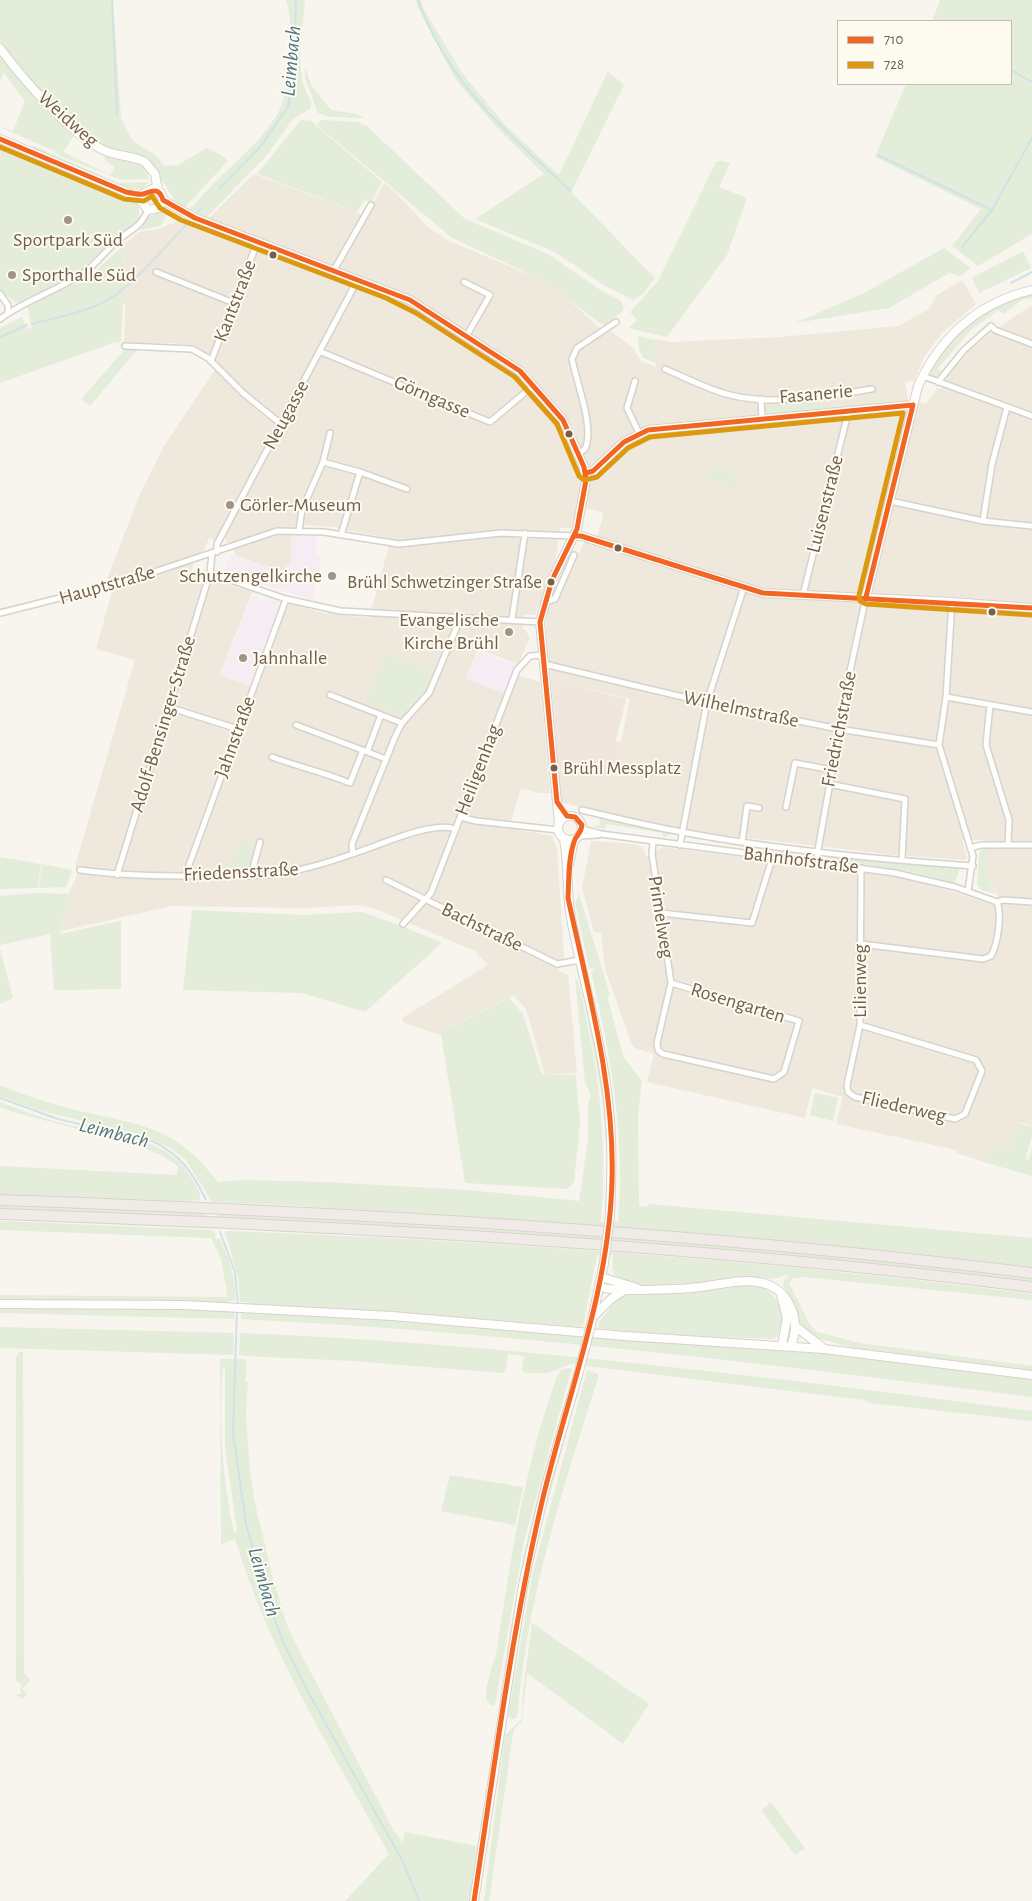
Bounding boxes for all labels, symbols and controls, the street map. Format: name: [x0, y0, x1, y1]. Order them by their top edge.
legend: [837, 20, 1012, 85]
water label: Leimbach: [275, 24, 307, 98]
text: 710: [884, 32, 903, 47]
text: 728: [884, 57, 904, 72]
street label: Weidweg: [33, 86, 103, 152]
marker: Sportpark Süd: [62, 214, 74, 226]
place label: Sportpark Süd: [13, 228, 123, 252]
unlabelled marker: [268, 250, 278, 260]
street label: Kantstraße: [208, 257, 262, 345]
place label: Sporthalle Süd: [22, 263, 136, 287]
marker: Sporthalle Süd: [6, 269, 18, 281]
street label: Görngasse: [390, 370, 474, 424]
street label: Neugasse: [258, 376, 314, 454]
street label: Fasanerie: [778, 379, 854, 409]
unlabelled marker: [564, 429, 574, 439]
street label: Luisenstraße: [801, 453, 849, 555]
place label: Görler-Museum: [240, 493, 361, 517]
marker: Görler-Museum: [224, 499, 236, 511]
unlabelled marker: [613, 543, 623, 553]
street label: Hauptstraße: [56, 560, 158, 610]
place label: Schutzengelkirche: [179, 564, 322, 588]
marker: Schutzengelkirche: [326, 570, 338, 582]
place label: Brühl Schwetzinger Straße: [347, 571, 542, 593]
marker: Brühl Schwetzinger Straße: [546, 577, 556, 587]
unlabelled marker: [987, 607, 997, 617]
place label: Evangelische Kirche Brühl: [399, 608, 499, 655]
marker: Evangelische Kirche Brühl: [503, 626, 515, 638]
street label: Adolf-Bensinger-Straße: [125, 633, 201, 815]
place label: Jahnhalle: [253, 646, 327, 670]
marker: Jahnhalle: [237, 652, 249, 664]
street label: Friedrichstraße: [816, 669, 862, 789]
street label: Wilhelmstraße: [681, 685, 801, 733]
street label: Jahnstraße: [209, 693, 261, 781]
street label: Heiligenhag: [450, 721, 506, 819]
place label: Brühl Messplatz: [563, 757, 681, 779]
marker: Brühl Messplatz: [549, 763, 559, 773]
street label: Bahnhofstraße: [742, 841, 860, 879]
street label: Friedensstraße: [183, 857, 299, 887]
street label: Primelweg: [643, 874, 679, 960]
street label: Bachstraße: [437, 897, 527, 957]
street label: Lilienweg: [848, 944, 872, 1018]
street label: Rosengarten: [688, 977, 788, 1029]
street label: Fliederweg: [859, 1086, 949, 1128]
water label: Leimbach: [76, 1112, 152, 1154]
water label: Leimbach: [242, 1544, 286, 1620]

